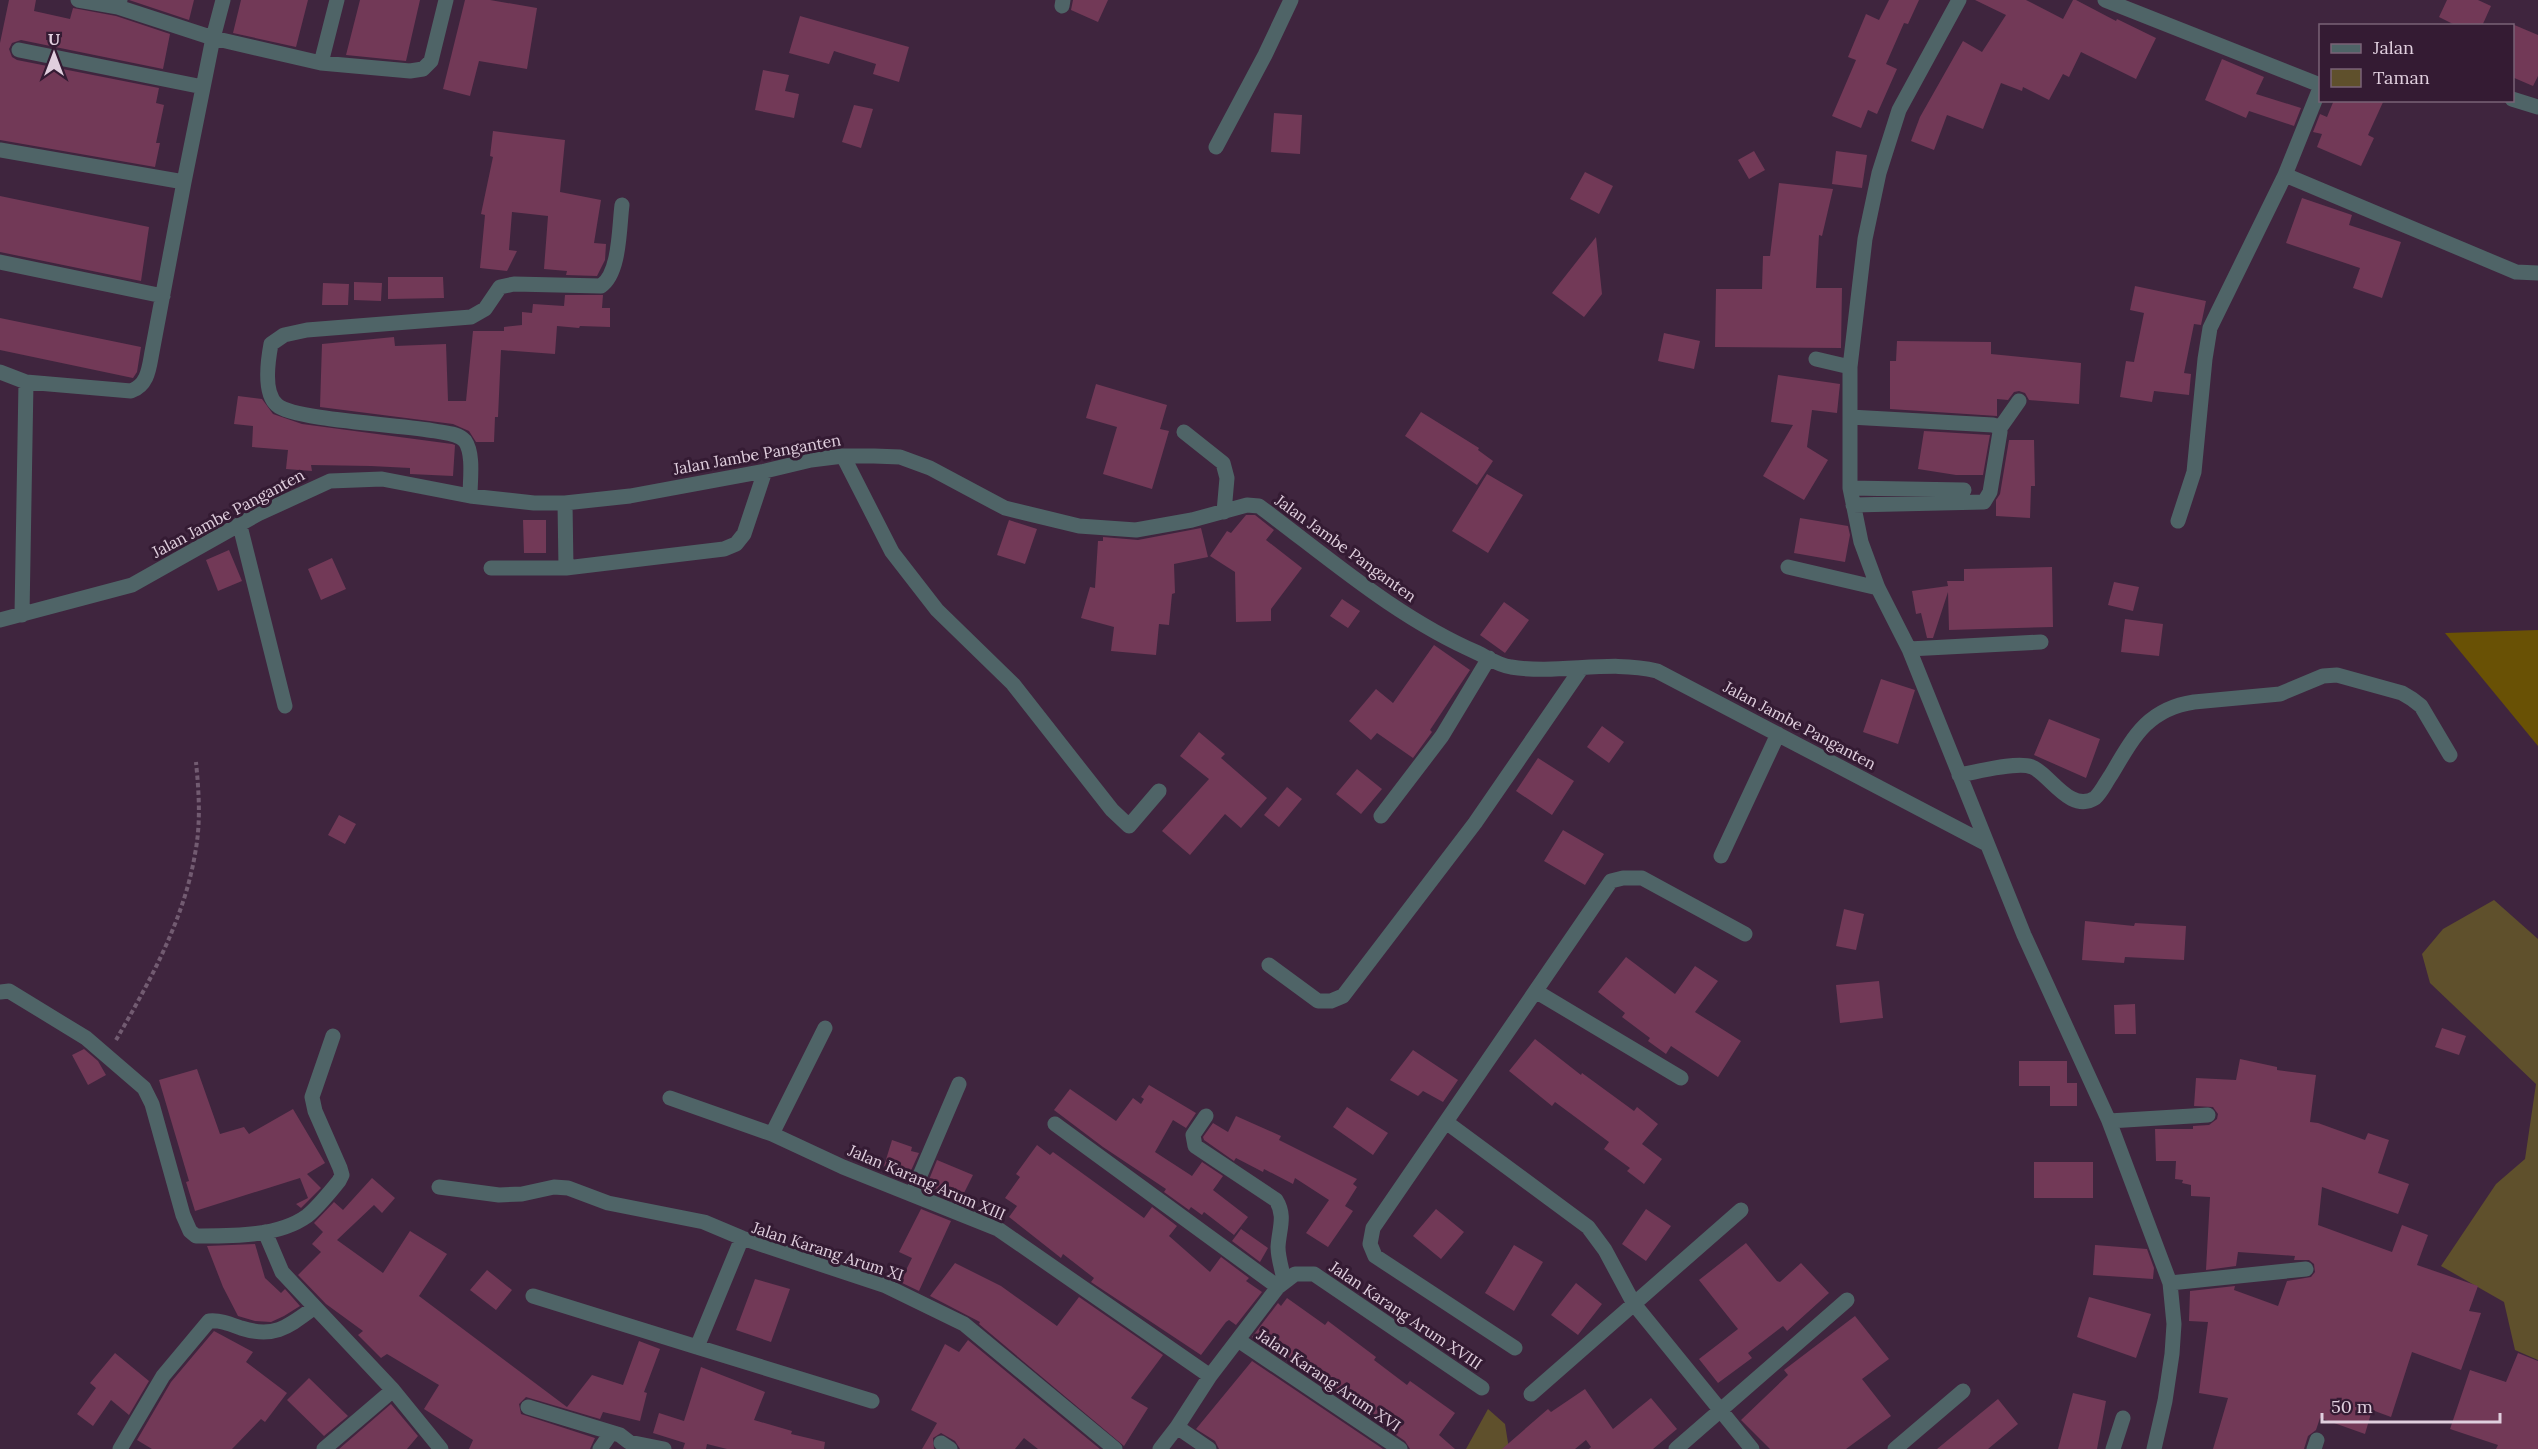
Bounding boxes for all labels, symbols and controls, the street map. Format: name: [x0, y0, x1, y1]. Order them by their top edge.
north arrow: [24, 24, 84, 84]
legend: [2319, 24, 2514, 102]
text: U: [48, 29, 60, 49]
text: Jalan: [2372, 36, 2414, 59]
text: Taman: [2373, 66, 2430, 89]
street label: Jalan Jambe Panganten: [671, 429, 843, 479]
street label: Jalan Jambe Panganten: [147, 464, 308, 562]
street label: Jalan Jambe Panganten: [1271, 489, 1421, 606]
street label: Jalan Jambe Panganten: [1719, 676, 1880, 774]
street label: Jalan Karang Arum XIII: [844, 1139, 1009, 1224]
street label: Jalan Karang Arum XI: [749, 1217, 906, 1285]
street label: Jalan Karang Arum XVIII: [1325, 1256, 1486, 1374]
street label: Jalan Karang Arum XVI: [1253, 1324, 1405, 1436]
scale bar: [2322, 1386, 2500, 1424]
text: 50 m: [2331, 1395, 2373, 1418]

